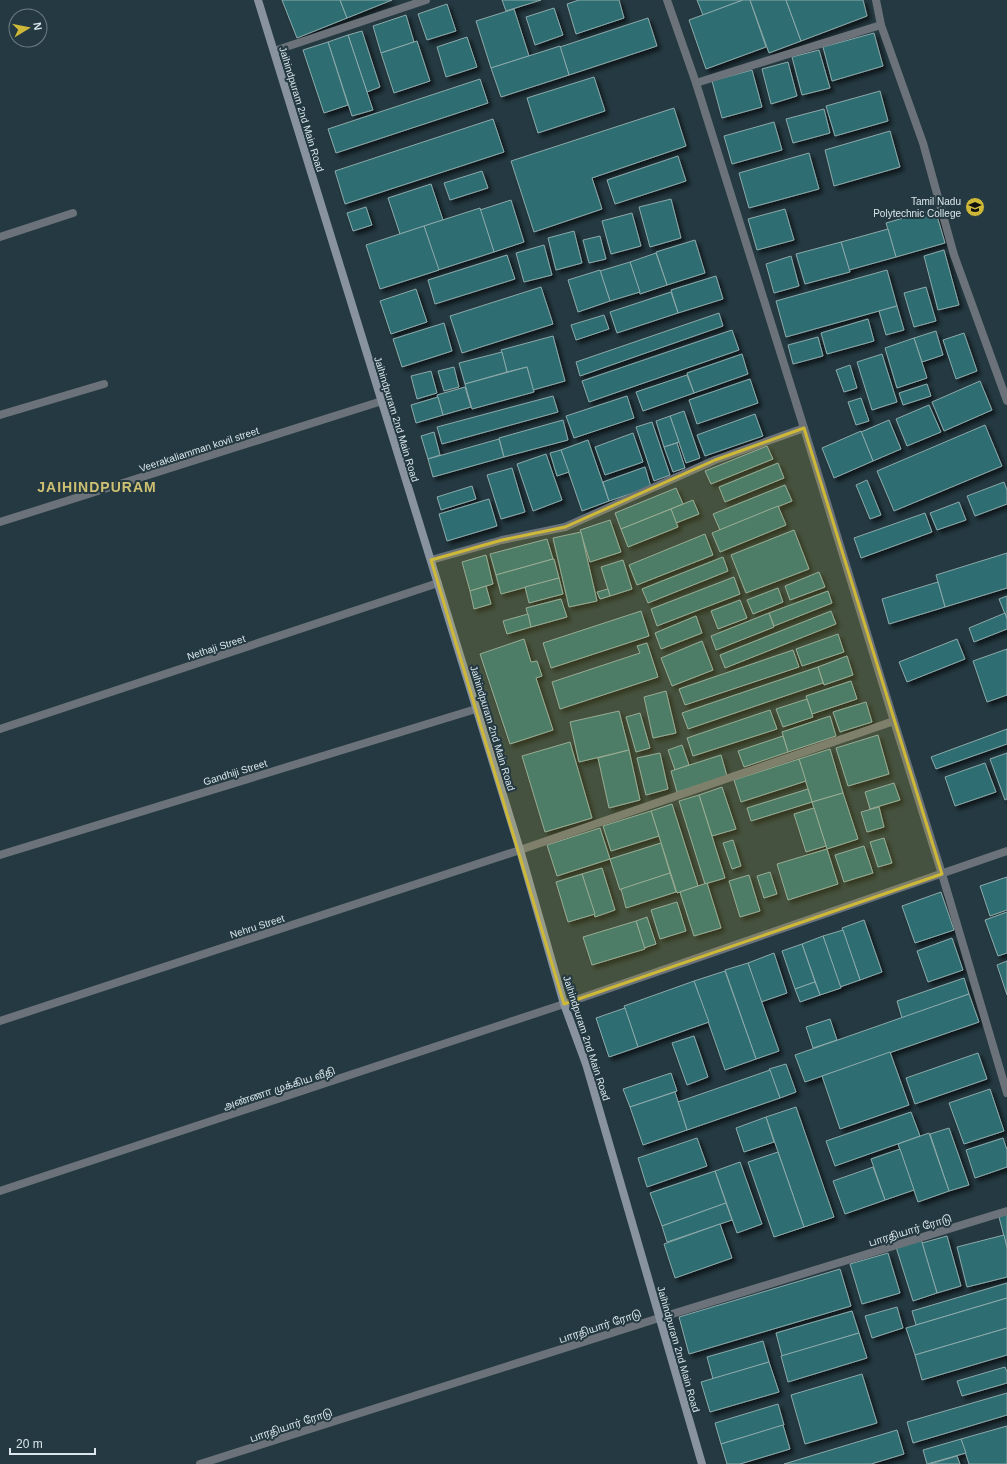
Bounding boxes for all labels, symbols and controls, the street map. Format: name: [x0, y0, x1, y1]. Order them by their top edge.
north arrow: [8, 8, 48, 48]
text: N: [31, 21, 44, 31]
street label: Jaihindpuram 2nd Main Road: [277, 45, 326, 173]
place label: Tamil Nadu Polytechnic College: [873, 196, 961, 219]
school or university icon: Tamil Nadu Polytechnic College: [964, 196, 986, 218]
street label: Jaihindpuram 2nd Main Road: [372, 355, 421, 483]
street label: Veerakaliamman kovil street: [138, 425, 261, 474]
district label: JAIHINDPURAM: [37, 479, 157, 495]
street label: Nethaji Street: [186, 633, 247, 662]
street label: Jaihindpuram 2nd Main Road: [468, 664, 517, 792]
street label: Gandhiji Street: [202, 757, 269, 787]
street label: Nehru Street: [228, 912, 286, 940]
street label: Jaihindpuram 2nd Main Road: [561, 974, 612, 1102]
street label: அண்ணா முக்கிய வீதி: [222, 1065, 337, 1113]
street label: பாரதியார் ரோடு: [867, 1213, 953, 1249]
street label: Jaihindpuram 2nd Main Road: [655, 1285, 702, 1413]
street label: பாரதியார் ரோடு: [557, 1308, 643, 1346]
street label: பாரதியார் ரோடு: [248, 1407, 334, 1445]
scale bar: [10, 1430, 95, 1456]
text: 20 m: [16, 1437, 43, 1451]

